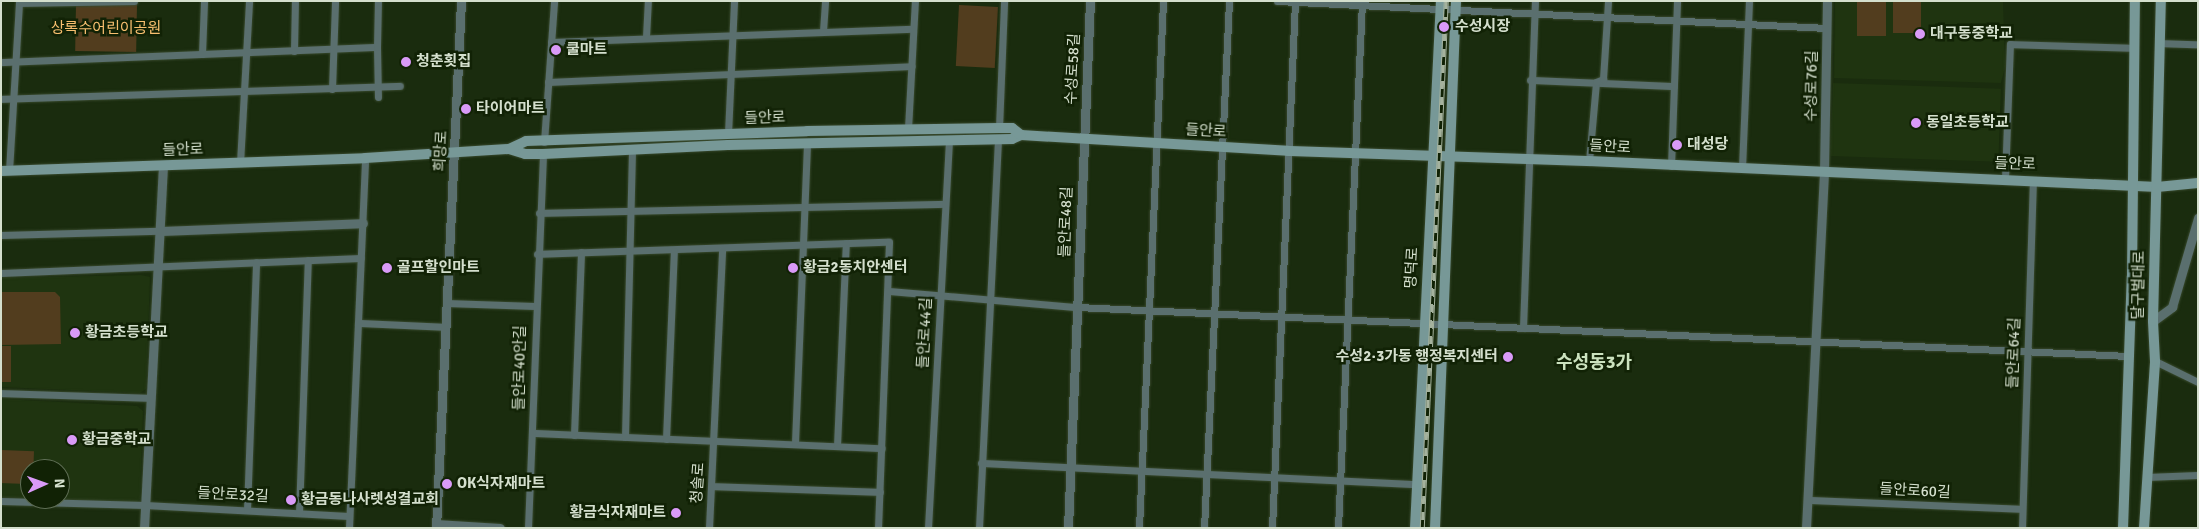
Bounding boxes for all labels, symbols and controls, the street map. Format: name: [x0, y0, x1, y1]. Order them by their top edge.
place label: 수성시장: [1455, 18, 1510, 36]
park label: 상록수어린이공원: [51, 20, 161, 38]
marker: 수성시장: [1437, 20, 1451, 34]
place label: 대구동중학교: [1930, 25, 2013, 43]
marker: 대구동중학교: [1914, 28, 1926, 40]
street label: 수성로58길: [1062, 33, 1084, 105]
place label: 쿨마트: [566, 41, 607, 59]
marker: 쿨마트: [550, 44, 562, 56]
street label: 수성로76길: [1802, 50, 1822, 122]
place label: 청춘횟집: [416, 53, 471, 71]
marker: 청춘횟집: [400, 56, 412, 68]
place label: 타이어마트: [476, 100, 545, 118]
marker: 타이어마트: [460, 103, 472, 115]
street label: 들안로: [744, 108, 786, 128]
place label: 동일초등학교: [1926, 114, 2009, 132]
marker: 동일초등학교: [1910, 117, 1922, 129]
street label: 들안로: [1185, 121, 1227, 141]
street label: 희망로: [431, 130, 451, 172]
place label: 대성당: [1687, 136, 1728, 154]
street label: 들안로: [1589, 137, 1631, 157]
marker: 대성당: [1671, 139, 1683, 151]
street label: 들안로: [162, 140, 204, 160]
street label: 들안로: [1994, 154, 2036, 174]
street label: 들안로48길: [1056, 186, 1076, 258]
street label: 명덕로: [1402, 247, 1422, 289]
street label: 달구벌대로: [2129, 250, 2149, 320]
place label: 골프할인마트: [397, 259, 480, 277]
place label: 황금2동치안센터: [803, 259, 908, 277]
marker: 골프할인마트: [381, 262, 393, 274]
marker: 황금2동치안센터: [787, 262, 799, 274]
street label: 들안로44길: [914, 297, 936, 369]
street label: 들안로64길: [2004, 317, 2024, 389]
place label: 황금초등학교: [85, 324, 168, 342]
street label: 들안로40안길: [510, 325, 530, 411]
marker: 황금초등학교: [69, 327, 81, 339]
place label: 수성2·3가동 행정복지센터: [1336, 348, 1498, 366]
marker: 수성2·3가동 행정복지센터: [1502, 351, 1514, 363]
district label: 수성동3가: [1556, 351, 1632, 373]
place label: 황금중학교: [82, 431, 151, 449]
marker: 황금중학교: [66, 434, 78, 446]
north arrow: [20, 459, 70, 509]
street label: 청솔로: [688, 462, 708, 504]
place label: OK식자재마트: [457, 475, 545, 493]
text: N: [51, 478, 68, 489]
marker: OK식자재마트: [441, 478, 453, 490]
street label: 들안로60길: [1879, 480, 1951, 502]
street label: 들안로32길: [197, 484, 269, 506]
place label: 황금동나사렛성결교회: [301, 491, 439, 509]
marker: 황금동나사렛성결교회: [285, 494, 297, 506]
place label: 황금식자재마트: [569, 504, 666, 522]
marker: 황금식자재마트: [670, 507, 682, 519]

